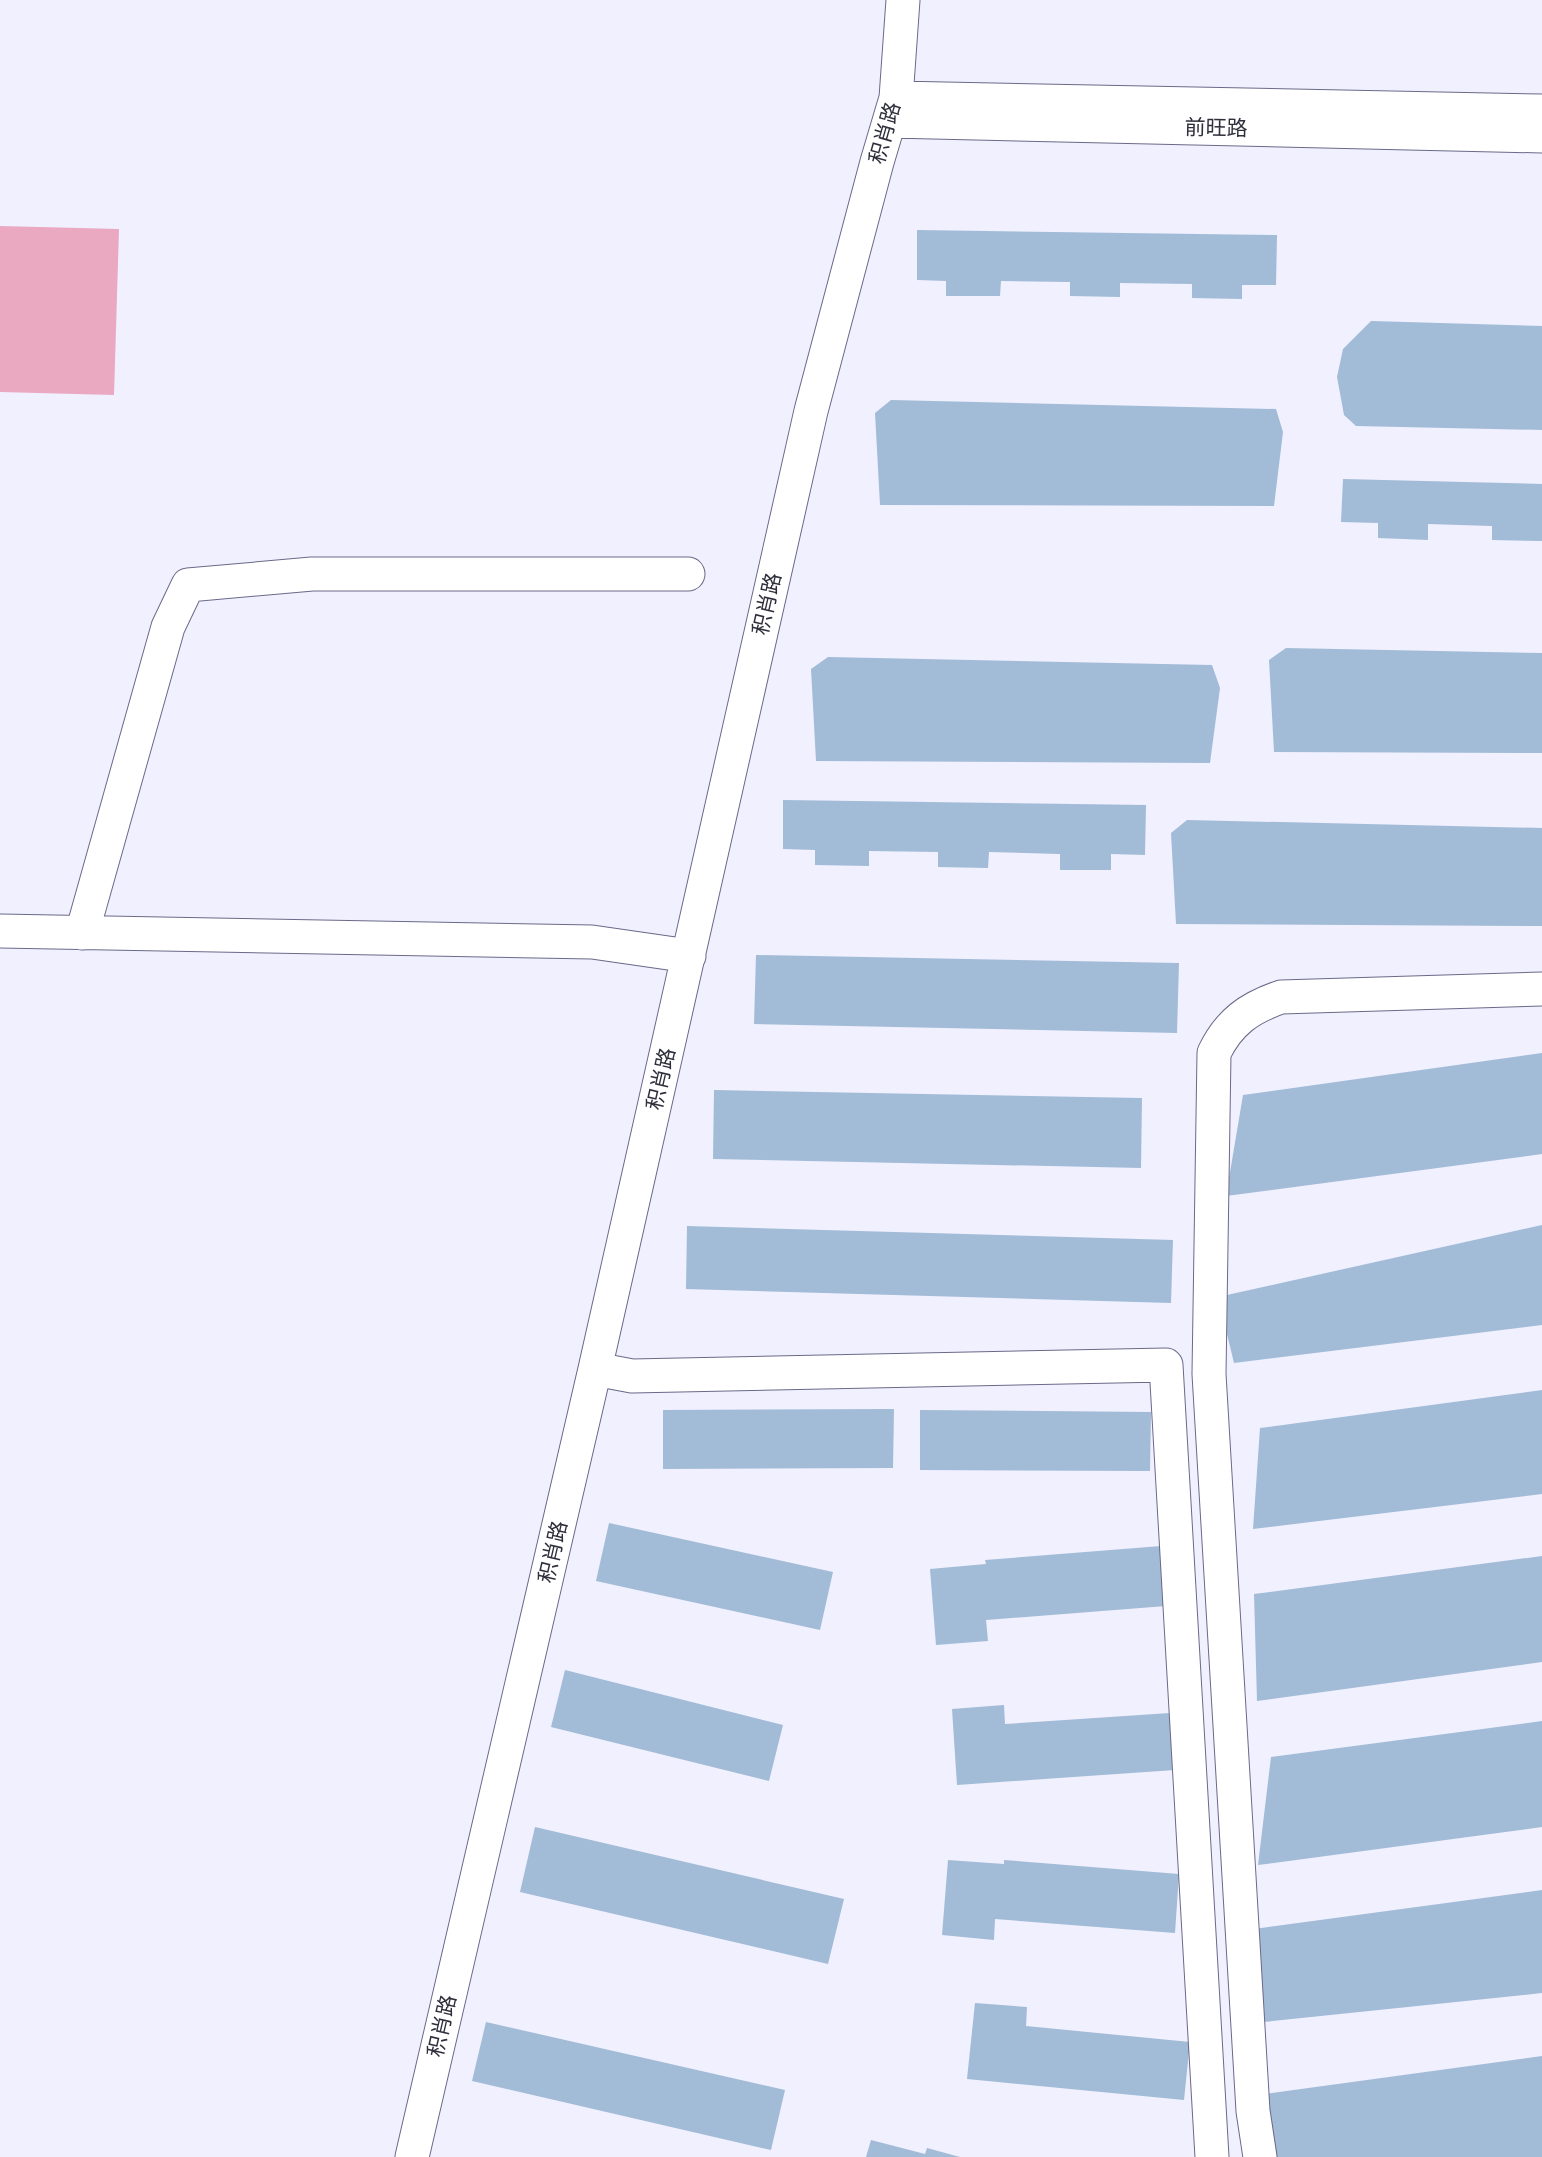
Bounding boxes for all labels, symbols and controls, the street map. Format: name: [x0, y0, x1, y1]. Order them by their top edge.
street label: 积肖路: [864, 99, 905, 167]
street label: 前旺路: [1184, 114, 1248, 141]
street label: 积肖路: [747, 570, 786, 637]
street label: 积肖路: [641, 1045, 680, 1112]
street label: 积肖路: [533, 1518, 572, 1585]
street label: 积肖路: [422, 1992, 461, 2059]

